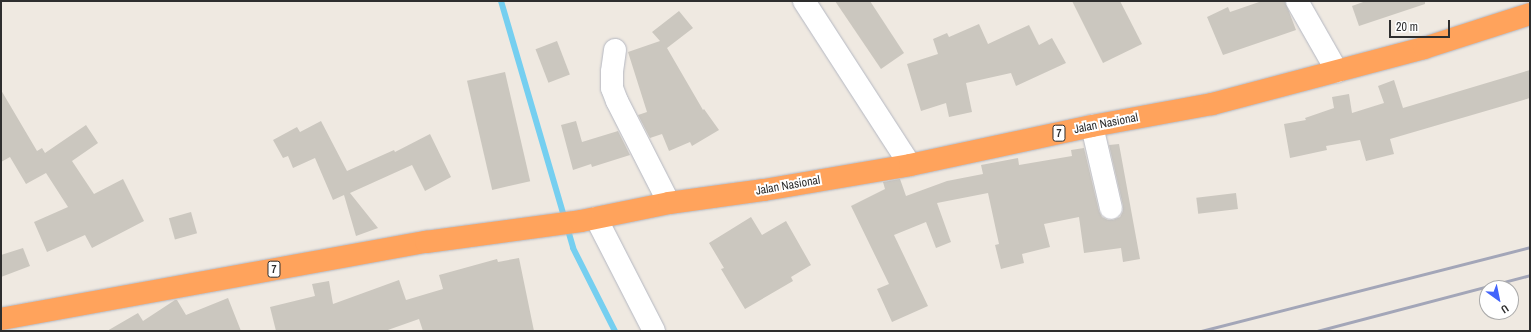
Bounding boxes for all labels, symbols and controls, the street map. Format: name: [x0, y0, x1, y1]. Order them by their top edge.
scale bar: [1391, 12, 1452, 38]
text: 20 m: [1396, 19, 1418, 35]
street label: Jalan Nasional: [1073, 111, 1139, 137]
road number: 7: [1052, 124, 1066, 142]
street label: Jalan Nasional: [755, 173, 821, 199]
road number: 7: [267, 260, 281, 278]
north arrow: [1479, 280, 1519, 320]
text: U: [1498, 302, 1512, 317]

